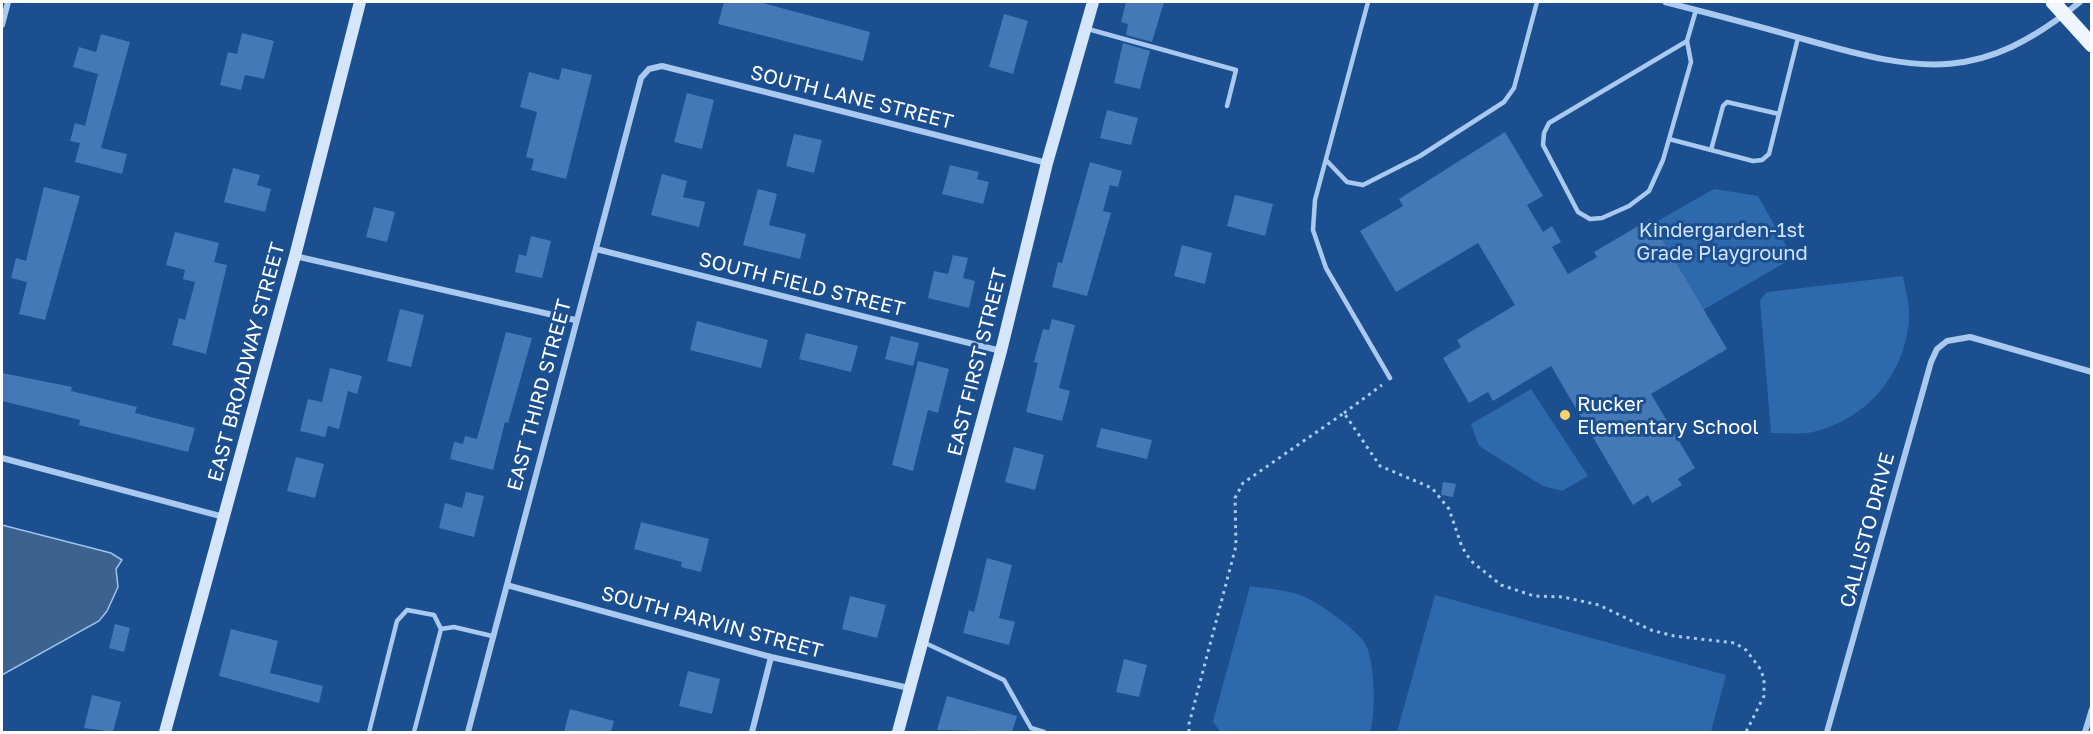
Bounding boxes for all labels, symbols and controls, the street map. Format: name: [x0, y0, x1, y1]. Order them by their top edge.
street label: SOUTH LANE STREET: [748, 59, 956, 133]
park label: Kindergarden-1st Grade Playground: [1636, 217, 1808, 264]
street label: EAST BROADWAY STREET: [202, 239, 289, 484]
street label: SOUTH FIELD STREET: [697, 246, 908, 320]
street label: EAST FIRST STREET: [941, 265, 1011, 458]
street label: EAST THIRD STREET: [501, 296, 575, 493]
place label: Rucker Elementary School: [1577, 391, 1759, 438]
marker: Rucker Elementary School: [1558, 408, 1572, 422]
street label: CALLISTO DRIVE: [1834, 450, 1898, 610]
street label: SOUTH PARVIN STREET: [599, 580, 826, 662]

